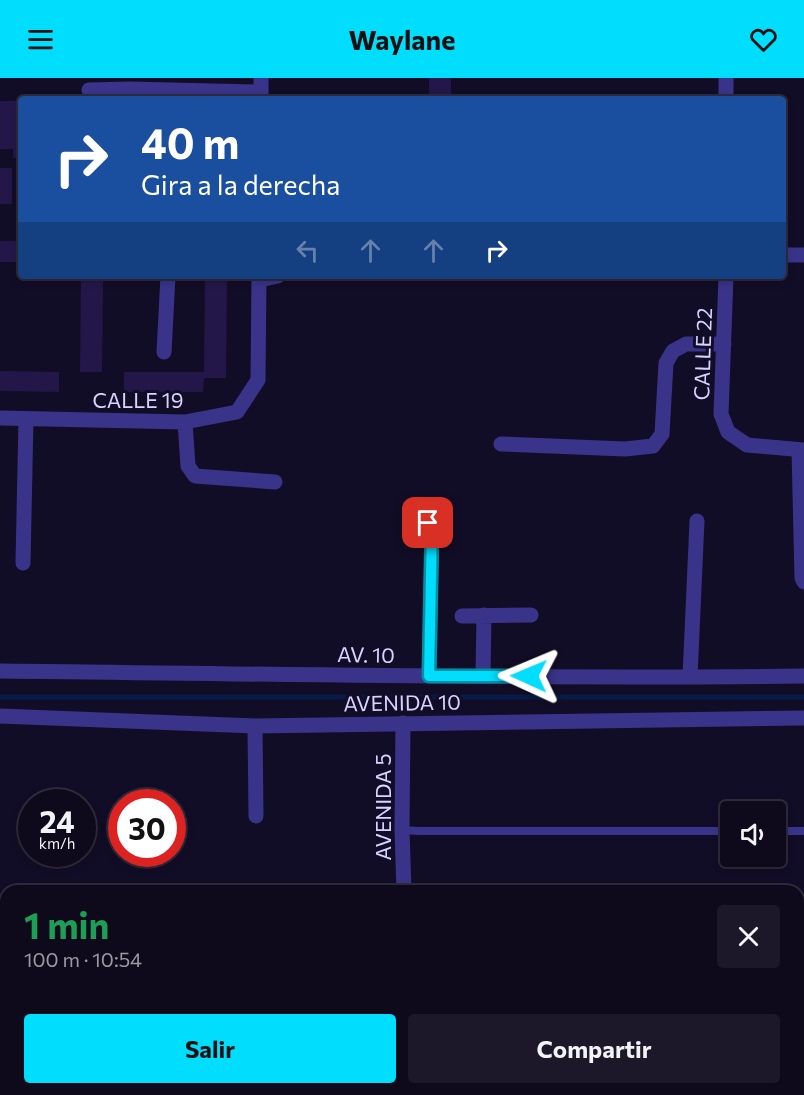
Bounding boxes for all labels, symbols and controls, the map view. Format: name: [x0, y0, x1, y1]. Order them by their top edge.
icon: menu: [24, 23, 57, 56]
text: Waylane: [349, 23, 455, 56]
icon: heart: [747, 23, 780, 56]
text: 40 m: [141, 116, 239, 168]
icon: right: [42, 120, 120, 198]
text: Gira a la derecha: [141, 168, 340, 201]
icon: left: [291, 234, 324, 267]
icon: ahead: [354, 234, 387, 267]
icon: ahead: [417, 234, 450, 267]
icon: right: [480, 234, 513, 267]
street label: CALLE 22: [688, 307, 716, 401]
street label: CALLE 19: [92, 387, 184, 412]
pin: [402, 497, 453, 548]
icon: arrive: [411, 506, 444, 539]
street label: AV. 10: [337, 641, 395, 667]
position arrow: [497, 644, 561, 708]
street label: AVENIDA 10: [343, 688, 461, 716]
street label: AVENIDA 5: [370, 754, 395, 860]
speed limit sign: 30: [108, 789, 186, 867]
map controls: [720, 801, 786, 867]
button: sound: [720, 801, 786, 867]
text: 24: [39, 802, 75, 839]
text: km/h: [39, 834, 75, 852]
text: 1 min: [24, 902, 109, 946]
button: close: [717, 905, 780, 968]
text: 100 m · 10:54: [24, 947, 142, 971]
button: Salir: [24, 1014, 396, 1083]
button: Compartir: [408, 1014, 780, 1083]

